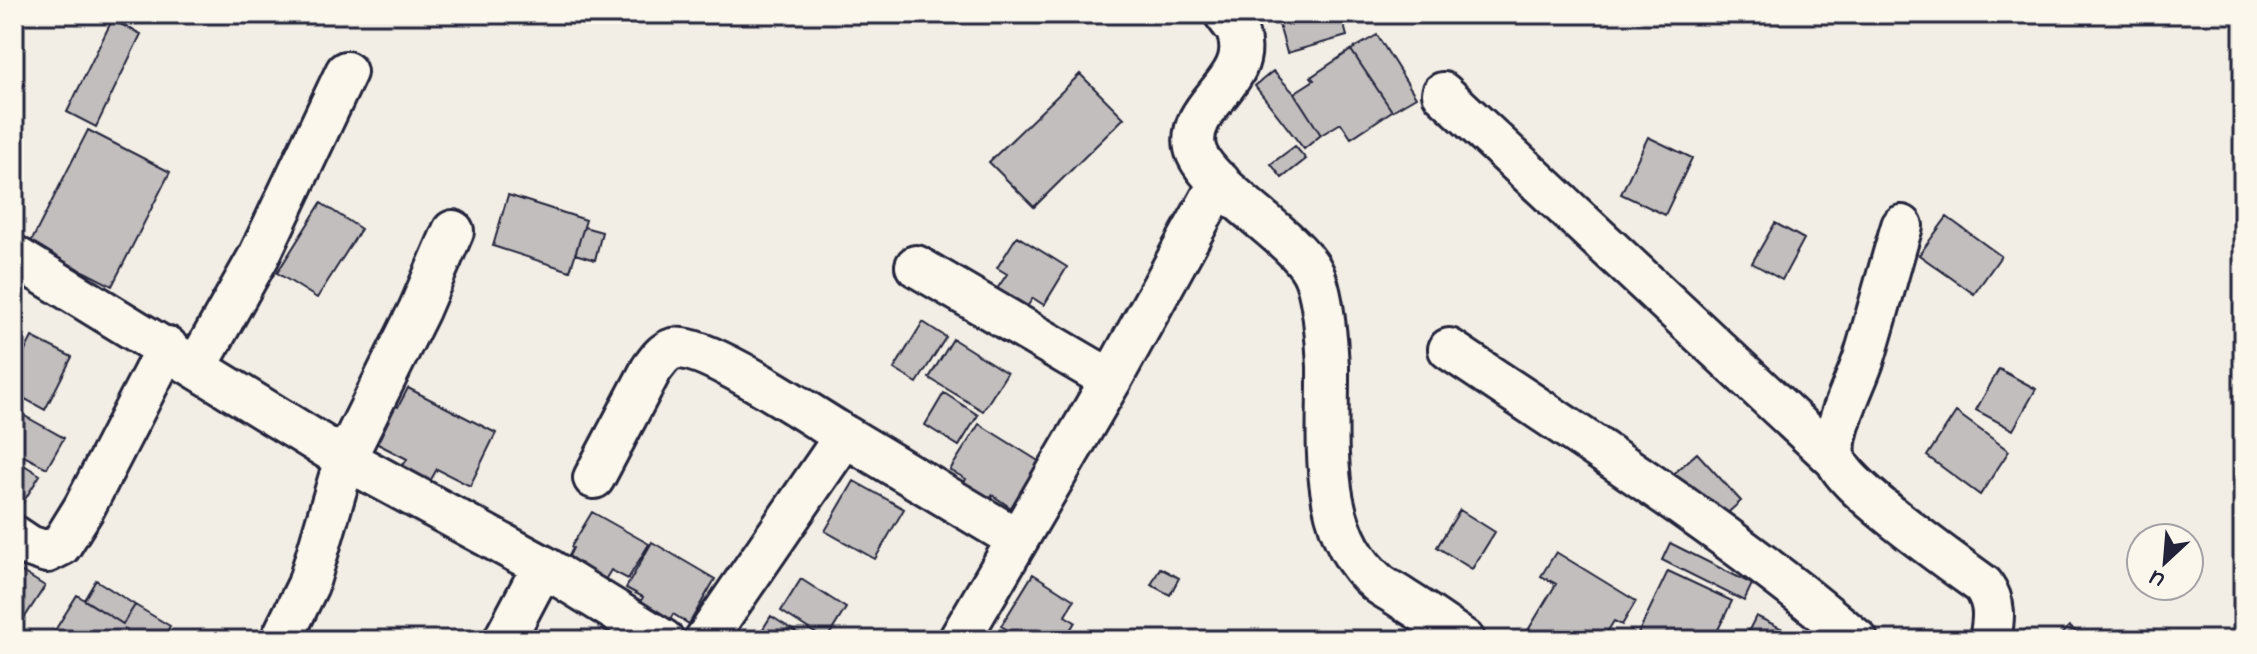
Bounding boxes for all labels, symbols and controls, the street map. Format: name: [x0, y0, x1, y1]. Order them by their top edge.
north arrow: [2125, 522, 2205, 602]
text: U: [2145, 562, 2169, 595]

